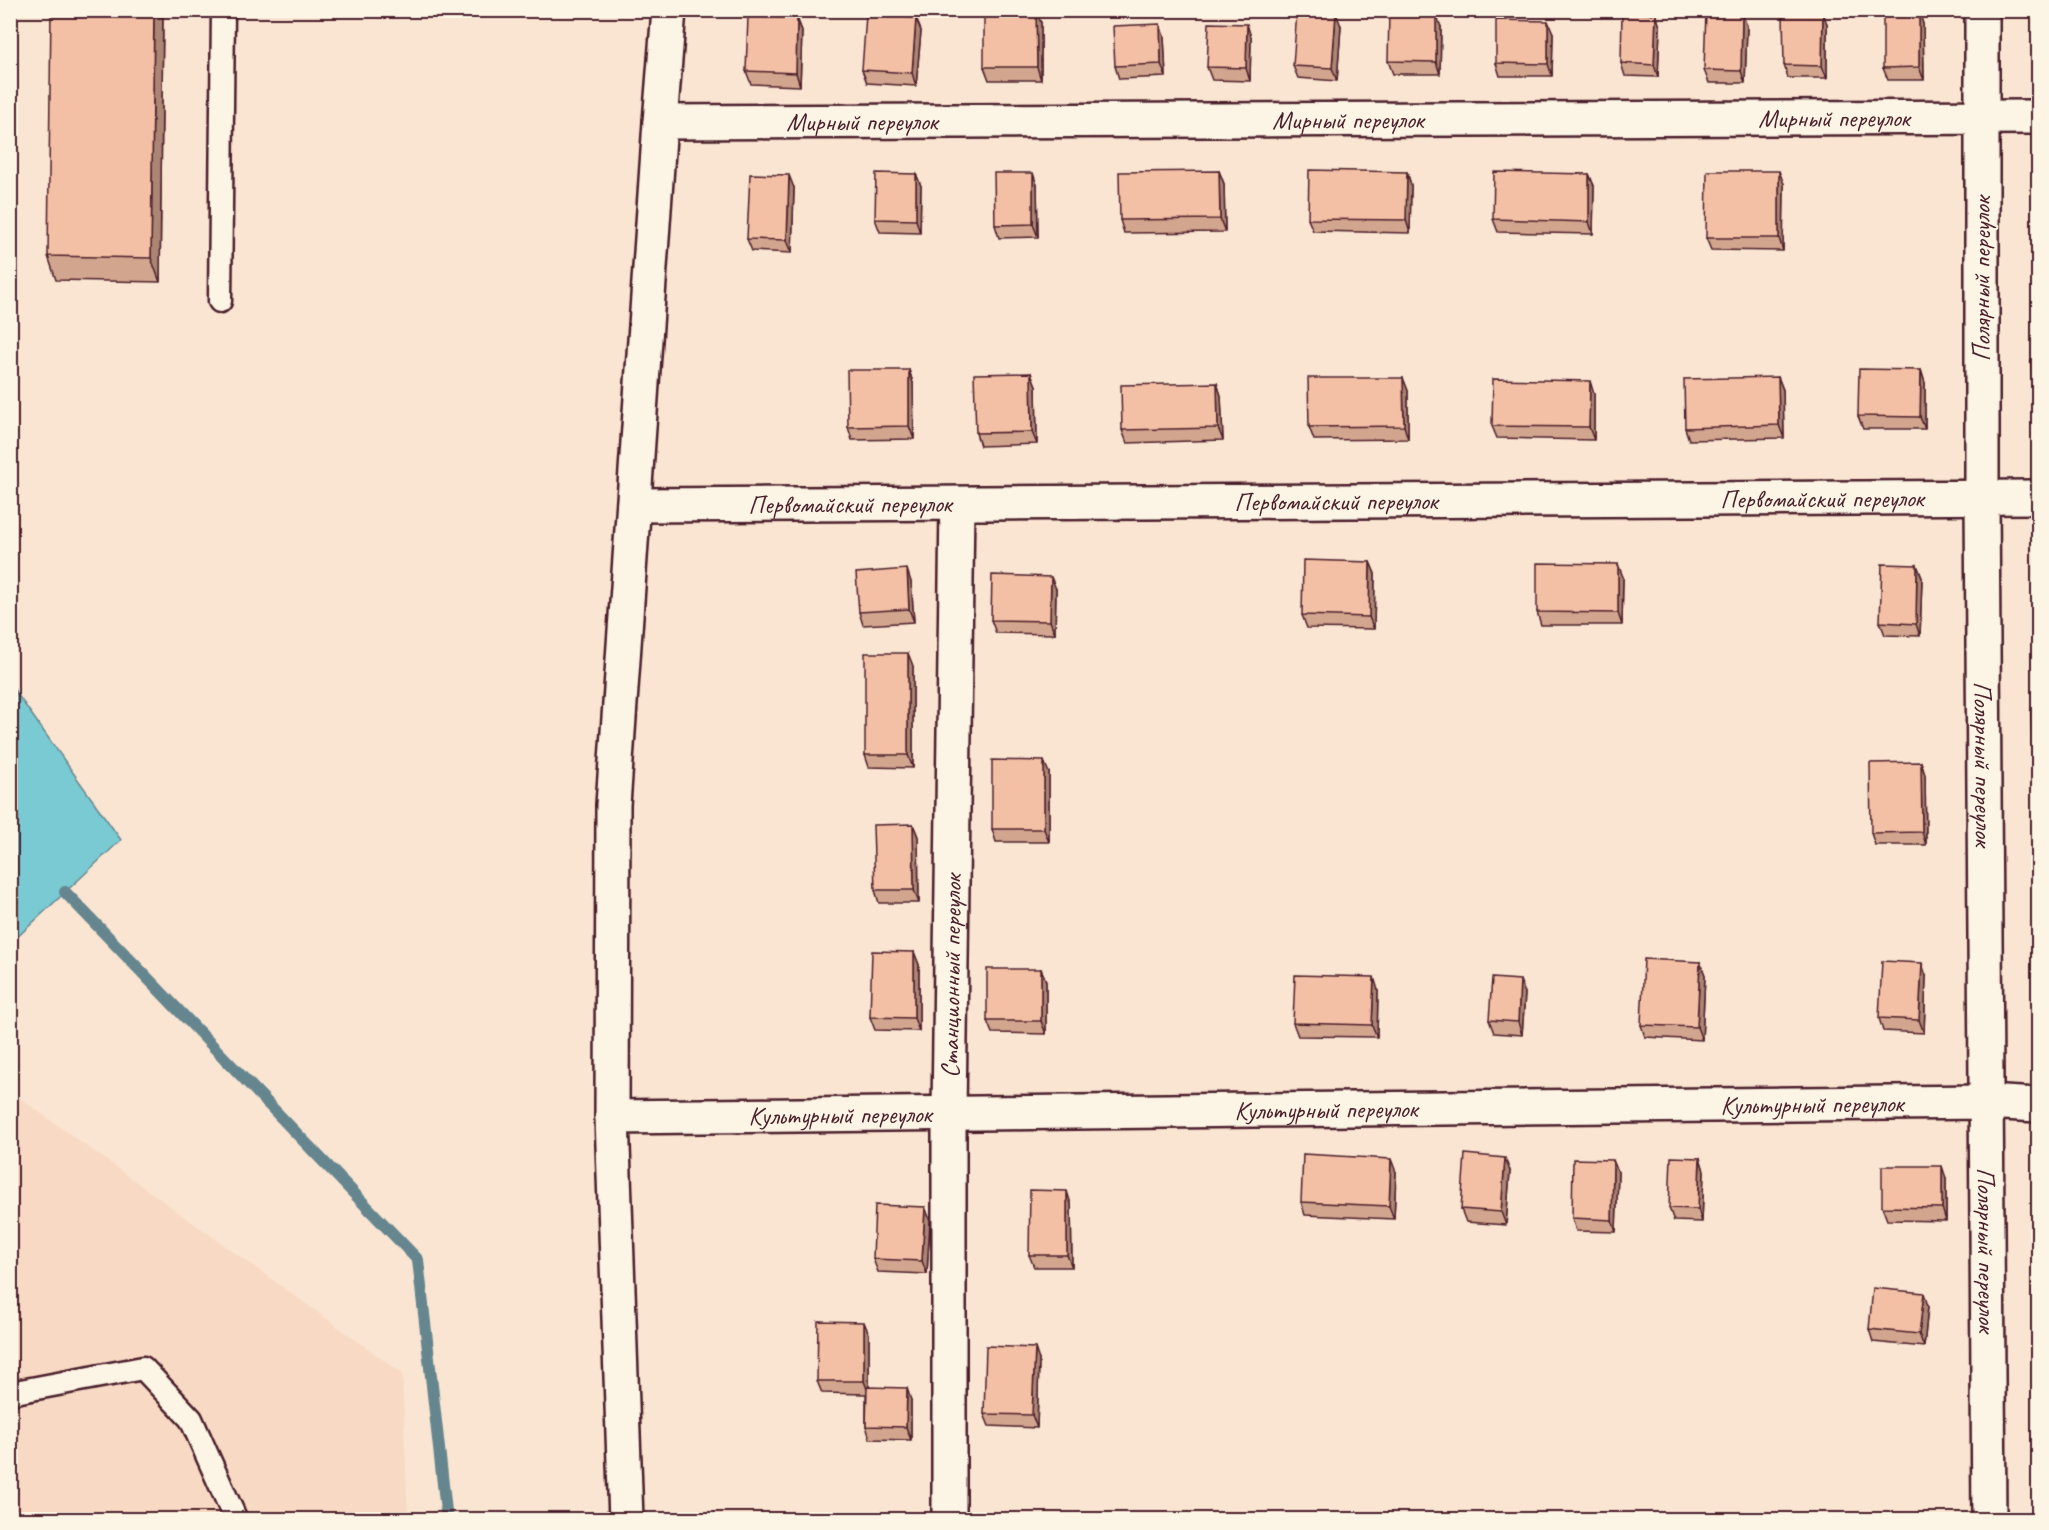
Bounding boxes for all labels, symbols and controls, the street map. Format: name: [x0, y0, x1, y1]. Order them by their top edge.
street label: Мирный переулок: [1758, 101, 1912, 135]
street label: Мирный переулок: [1272, 103, 1426, 137]
street label: Мирный переулок: [786, 105, 940, 139]
street label: Полярный переулок: [1965, 194, 1998, 362]
street label: Первомайский переулок: [1720, 482, 1926, 516]
street label: Первомайский переулок: [1234, 484, 1440, 519]
street label: Первомайский переулок: [748, 487, 954, 521]
street label: Полярный переулок: [1966, 681, 2000, 849]
street label: Станционный переулок: [933, 872, 969, 1078]
street label: Культурный переулок: [1720, 1087, 1906, 1122]
street label: Культурный переулок: [1234, 1092, 1420, 1127]
street label: Культурный переулок: [748, 1097, 934, 1133]
street label: Полярный переулок: [1970, 1167, 2004, 1335]

